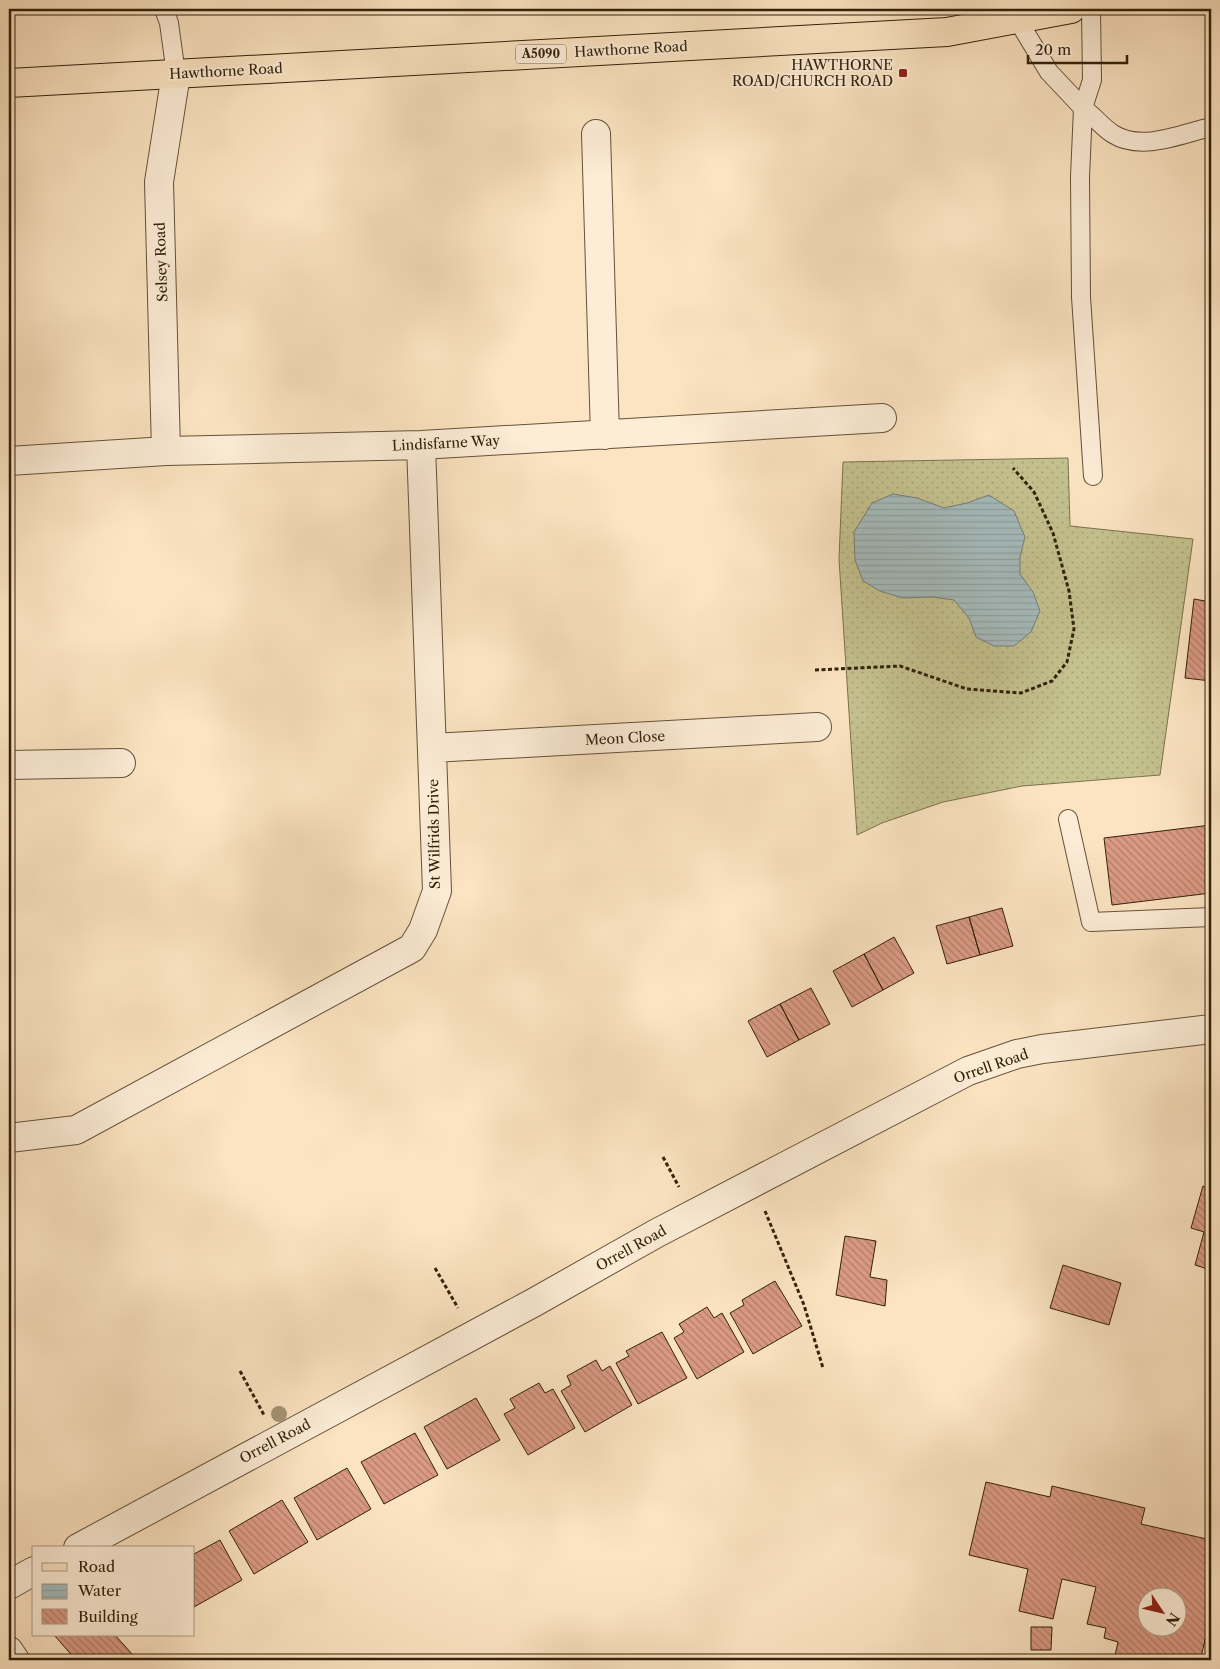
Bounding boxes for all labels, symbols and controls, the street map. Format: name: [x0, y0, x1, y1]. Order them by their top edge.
scale bar: [1028, 32, 1126, 64]
street label: Hawthorne Road: [574, 37, 689, 61]
text: 20 m: [1035, 40, 1071, 59]
road number: A5090: [516, 44, 566, 64]
place label: HAWTHORNE ROAD/CHURCH ROAD: [732, 56, 893, 90]
street label: Hawthorne Road: [169, 59, 284, 83]
marker: HAWTHORNE ROAD/CHURCH ROAD: [897, 67, 909, 79]
street label: Selsey Road: [151, 221, 171, 302]
street label: Lindisfarne Way: [392, 431, 501, 455]
street label: Meon Close: [584, 727, 666, 749]
street label: St Wilfrids Drive: [424, 779, 444, 889]
street label: Orrell Road: [951, 1045, 1031, 1087]
street label: Orrell Road: [593, 1221, 670, 1275]
street label: Orrell Road: [236, 1415, 314, 1467]
legend: [32, 1546, 195, 1636]
text: Road: [78, 1557, 115, 1576]
text: Water: [77, 1581, 122, 1600]
north arrow: [1138, 1586, 1188, 1636]
text: Building: [78, 1607, 138, 1626]
text: N: [1162, 1609, 1184, 1630]

